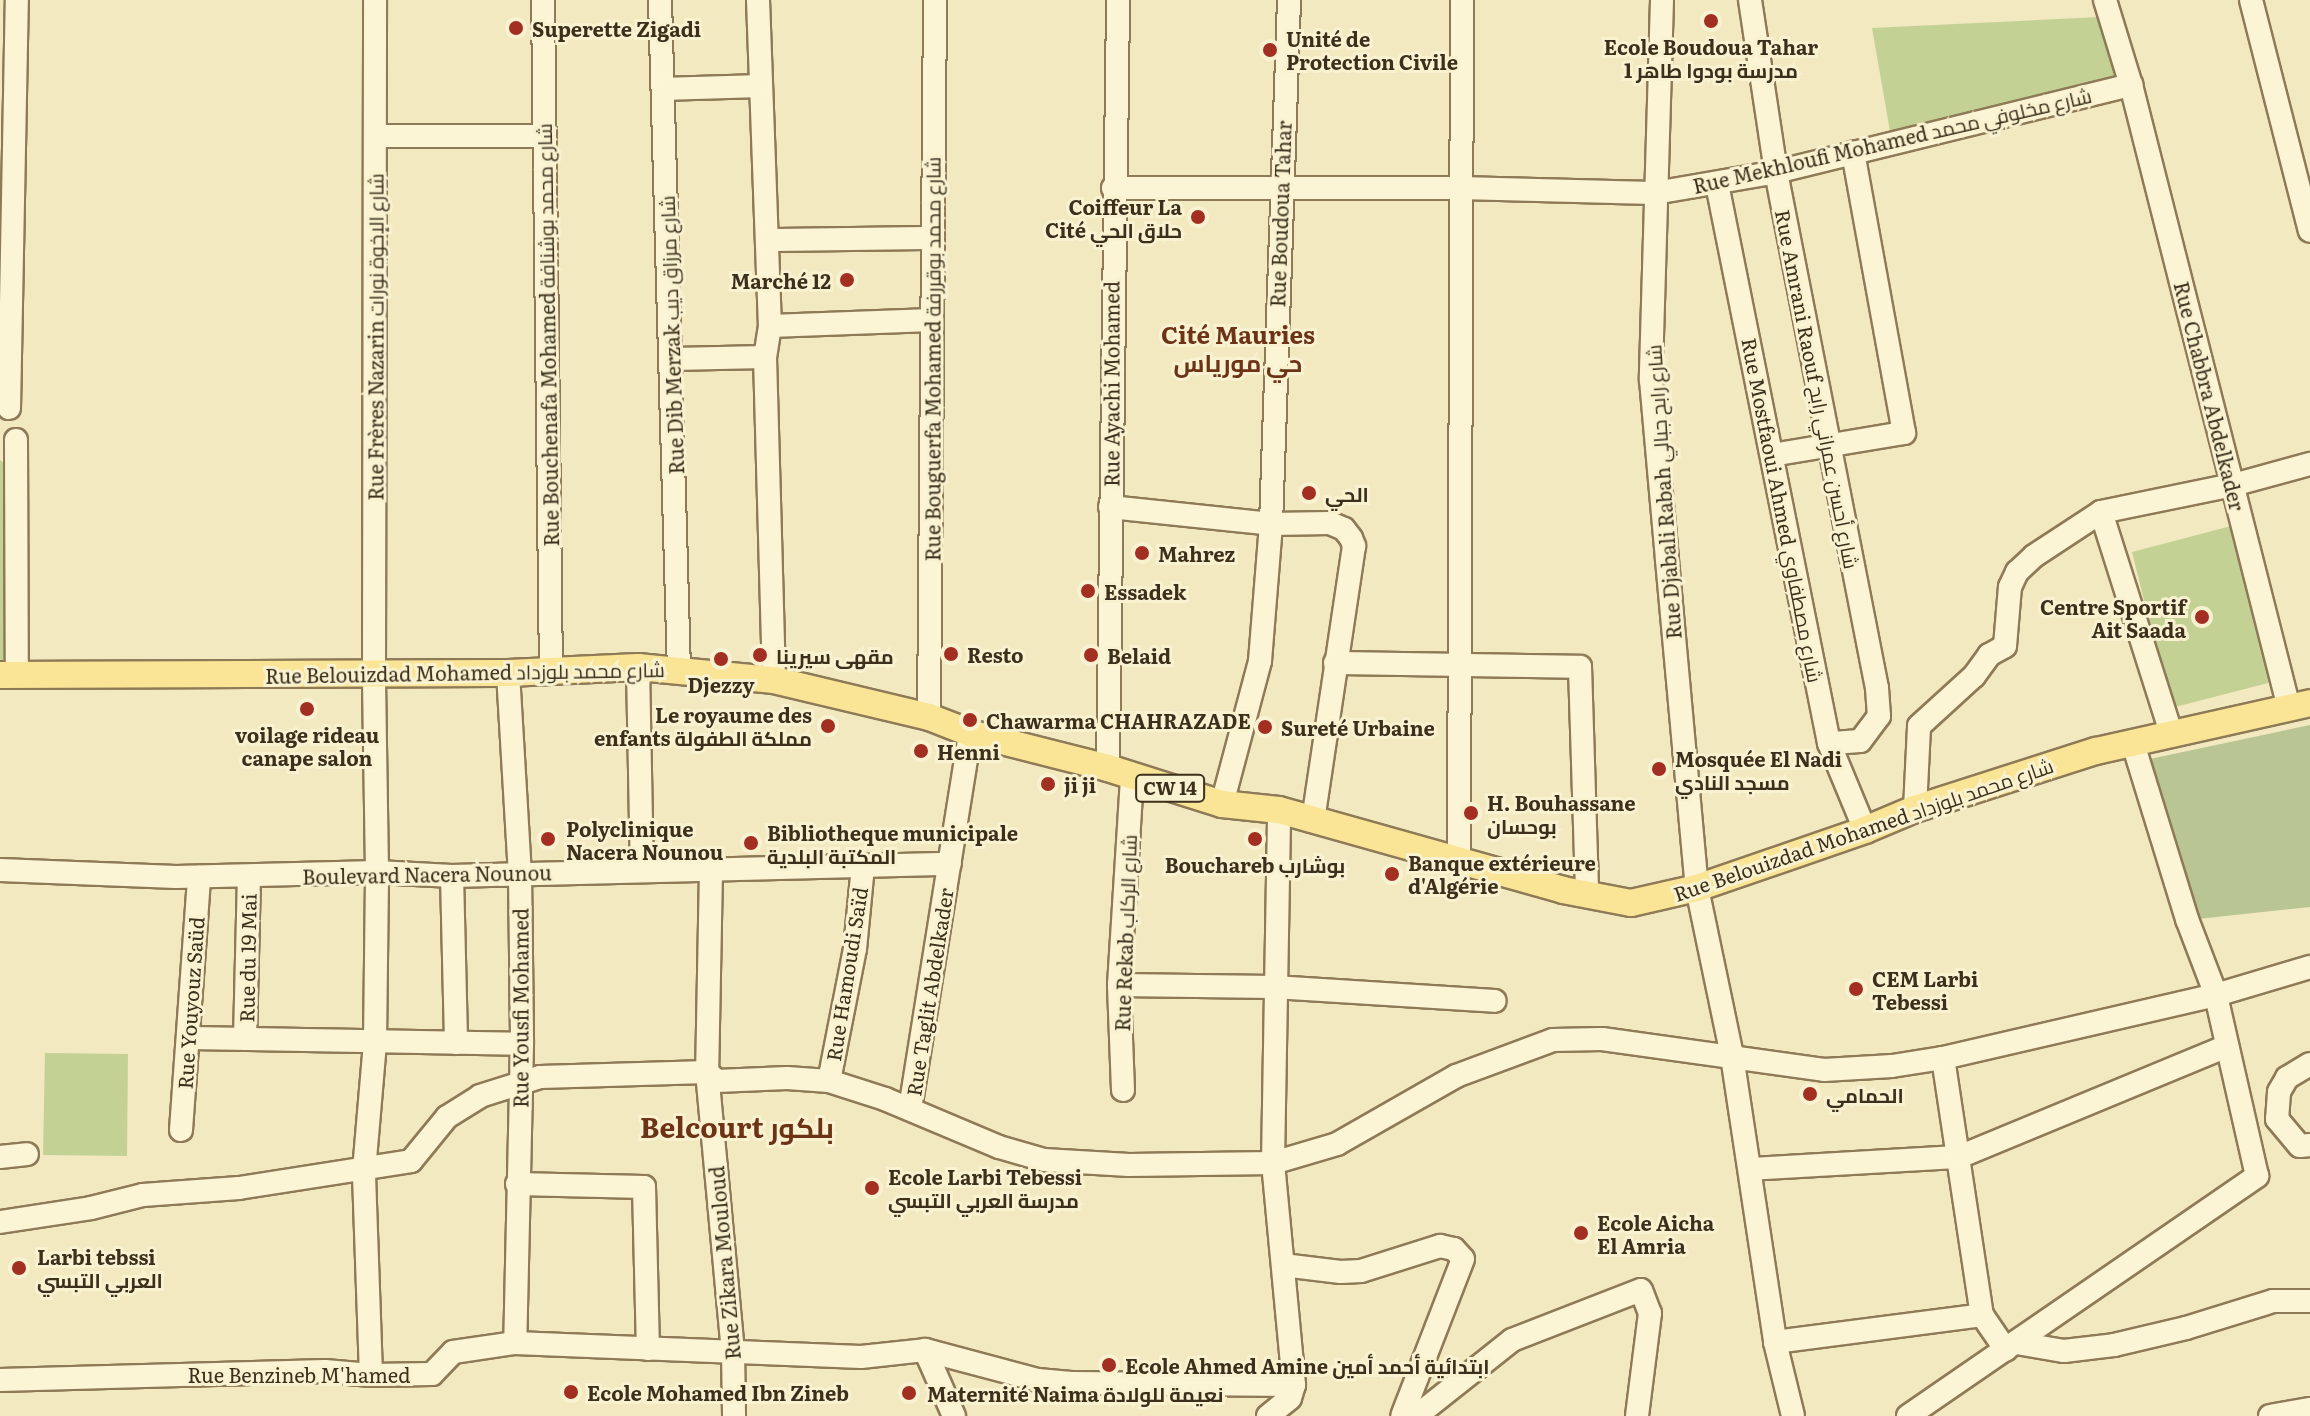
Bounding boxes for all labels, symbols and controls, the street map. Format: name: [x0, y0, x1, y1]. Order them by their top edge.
marker: Ecole Boudoua Tahar 1 مدرسة بودوا طاهر: [1702, 12, 1720, 30]
place label: Superette Zigadi: [532, 16, 701, 40]
marker: Superette Zigadi: [507, 19, 525, 37]
place label: Unité de Protection Civile: [1286, 26, 1458, 73]
place label: Ecole Boudoua Tahar 1 مدرسة بودوا طاهر: [1604, 34, 1818, 81]
marker: Unité de Protection Civile: [1261, 41, 1279, 59]
street label: Rue Mekhloufi Mohamed شارع مخلوفي محمد: [1690, 82, 2094, 198]
street label: Rue Boudoua Tahar: [1265, 120, 1295, 308]
street label: Rue Bouchenafa Mohamed شارع محمد بوشنافة: [531, 123, 563, 547]
street label: Rue Bouguerfa Mohamed شارع محمد بوقررفة: [920, 157, 944, 561]
street label: Rue Frères Nazarin شارع الإخوة نورات: [363, 173, 387, 501]
place label: Coiffeur La Cité حلاق الحي: [1045, 194, 1182, 241]
street label: Rue Dib Merzak شارع مرزاق ديب: [654, 195, 688, 475]
street label: Rue Amrani Raouf شارع أحسن عمراني رابح: [1771, 207, 1865, 571]
marker: Coiffeur La Cité حلاق الحي: [1189, 208, 1207, 226]
place label: Marché 12: [731, 268, 831, 292]
marker: Marché 12: [838, 271, 856, 289]
street label: Rue Chabbra Abdelkader: [2170, 279, 2250, 513]
street label: Rue Ayachi Mohamed: [1099, 281, 1123, 487]
district label: Cité Mauries حي مورياس: [1161, 320, 1315, 376]
street label: Rue Mostfaoui Ahmed شارع مصطفاوي: [1738, 336, 1828, 684]
street label: Rue Djabali Rabah شارع رابح جبالي: [1641, 344, 1685, 640]
place label: الحي: [1325, 481, 1369, 505]
marker: الحي: [1300, 484, 1318, 502]
place label: Mahrez: [1158, 541, 1235, 565]
marker: Mahrez: [1133, 544, 1151, 562]
place label: Essadek: [1104, 579, 1186, 603]
marker: Essadek: [1079, 582, 1097, 600]
place label: Centre Sportif Ait Saada: [2040, 594, 2186, 641]
marker: Centre Sportif Ait Saada: [2193, 608, 2211, 626]
place label: Resto: [967, 642, 1024, 666]
place label: مقهى سيرينا: [776, 643, 894, 667]
place label: Belaid: [1107, 643, 1171, 667]
marker: Resto: [942, 645, 960, 663]
marker: مقهى سيرينا: [751, 646, 769, 664]
marker: Belaid: [1082, 646, 1100, 664]
marker: Djezzy: [712, 650, 730, 668]
street label: Rue Belouizdad Mohamed شارع محمد بلوزداد: [265, 657, 665, 687]
place label: Djezzy: [688, 672, 754, 696]
marker: voilage rideau canape salon: [298, 700, 316, 718]
place label: Le royaume des enfants مملكة الطفولة: [594, 702, 812, 749]
place label: Chawarma CHAHRAZADE: [986, 708, 1251, 732]
marker: Chawarma CHAHRAZADE: [961, 711, 979, 729]
place label: Sureté Urbaine: [1281, 715, 1435, 739]
marker: Le royaume des enfants مملكة الطفولة: [819, 717, 837, 735]
marker: Sureté Urbaine: [1256, 718, 1274, 736]
place label: voilage rideau canape salon: [235, 722, 379, 769]
place label: Henni: [937, 739, 1000, 763]
marker: Henni: [912, 742, 930, 760]
place label: Mosquée El Nadi مسجد النادي: [1675, 746, 1842, 793]
street label: Rue Belouizdad Mohamed شارع محمد بلوزداد: [1670, 753, 2056, 905]
marker: Mosquée El Nadi مسجد النادي: [1650, 760, 1668, 778]
place label: ji ji: [1064, 772, 1096, 796]
road number: CW 14: [1134, 774, 1206, 802]
marker: ji ji: [1039, 775, 1057, 793]
place label: H. Bouhassane بوحسان: [1487, 790, 1636, 837]
marker: H. Bouhassane بوحسان: [1462, 804, 1480, 822]
place label: Polyclinique Nacera Nounou: [566, 816, 723, 863]
place label: Bibliotheque municipale المكتبة البلدية: [767, 820, 1018, 867]
marker: Polyclinique Nacera Nounou: [537, 828, 559, 850]
marker: Bouchareb بوشارب: [1246, 830, 1264, 848]
marker: Bibliotheque municipale المكتبة البلدية: [742, 834, 760, 852]
street label: Rue Rekab شارع الركاب: [1110, 834, 1140, 1032]
place label: Banque extérieure d'Algérie: [1408, 850, 1596, 897]
place label: Bouchareb بوشارب: [1165, 852, 1345, 876]
street label: Boulevard Nacera Nounou: [302, 860, 552, 888]
marker: Banque extérieure d'Algérie: [1383, 865, 1401, 883]
street label: Rue Hamoudi Saïd: [820, 885, 872, 1063]
street label: Rue Taglit Abdelkader: [901, 886, 957, 1098]
street label: Rue du 19 Mai: [234, 893, 260, 1023]
street label: Rue Yousfi Mohamed: [508, 908, 532, 1108]
street label: Rue Youyouz Saüd: [172, 916, 208, 1090]
place label: CEM Larbi Tebessi: [1872, 966, 1978, 1013]
marker: CEM Larbi Tebessi: [1847, 980, 1865, 998]
place label: الحمامي: [1826, 1082, 1904, 1106]
marker: الحمامي: [1801, 1085, 1819, 1103]
district label: Belcourt بلكور: [640, 1109, 834, 1143]
place label: Ecole Larbi Tebessi مدرسة العربي التبسي: [888, 1164, 1082, 1211]
street label: Rue Zikara Mouloud: [704, 1165, 744, 1361]
marker: Ecole Larbi Tebessi مدرسة العربي التبسي: [863, 1179, 881, 1197]
place label: Ecole Aicha El Amria: [1597, 1210, 1714, 1257]
marker: Ecole Aicha El Amria: [1572, 1224, 1590, 1242]
place label: Larbi tebssi العربي التبسي: [37, 1244, 163, 1291]
marker: Larbi tebssi العربي التبسي: [8, 1257, 30, 1279]
place label: Ecole Ahmed Amine ابتدائية أحمد أمين: [1125, 1353, 1489, 1377]
marker: Ecole Ahmed Amine ابتدائية أحمد أمين: [1100, 1356, 1118, 1374]
street label: Rue Benzineb M'hamed: [188, 1362, 410, 1386]
place label: Ecole Mohamed Ibn Zineb: [587, 1380, 849, 1404]
place label: Maternité Naima نعيمة للولادة: [927, 1381, 1223, 1405]
marker: Maternité Naima نعيمة للولادة: [898, 1382, 920, 1404]
marker: Ecole Mohamed Ibn Zineb: [562, 1383, 580, 1401]

